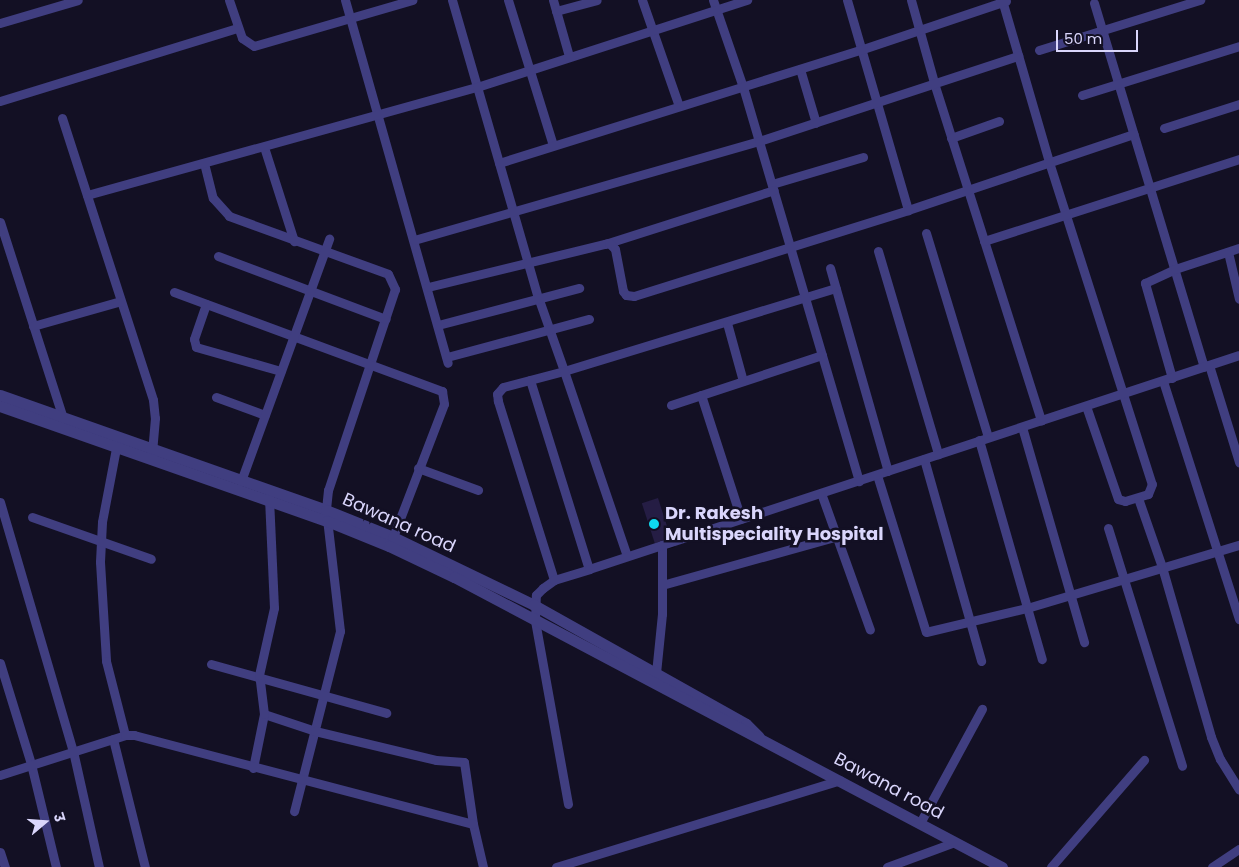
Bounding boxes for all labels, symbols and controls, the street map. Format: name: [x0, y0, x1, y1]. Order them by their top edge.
scale bar: [1059, 20, 1142, 52]
text: 50 m: [1064, 28, 1102, 49]
street label: Bawana road: [339, 488, 459, 558]
place label: Dr. Rakesh Multispeciality Hospital: [665, 503, 884, 546]
marker: Dr. Rakesh Multispeciality Hospital: [647, 517, 661, 531]
street label: Bawana road: [830, 748, 948, 824]
north arrow: [20, 797, 70, 847]
text: उ: [49, 811, 70, 824]

